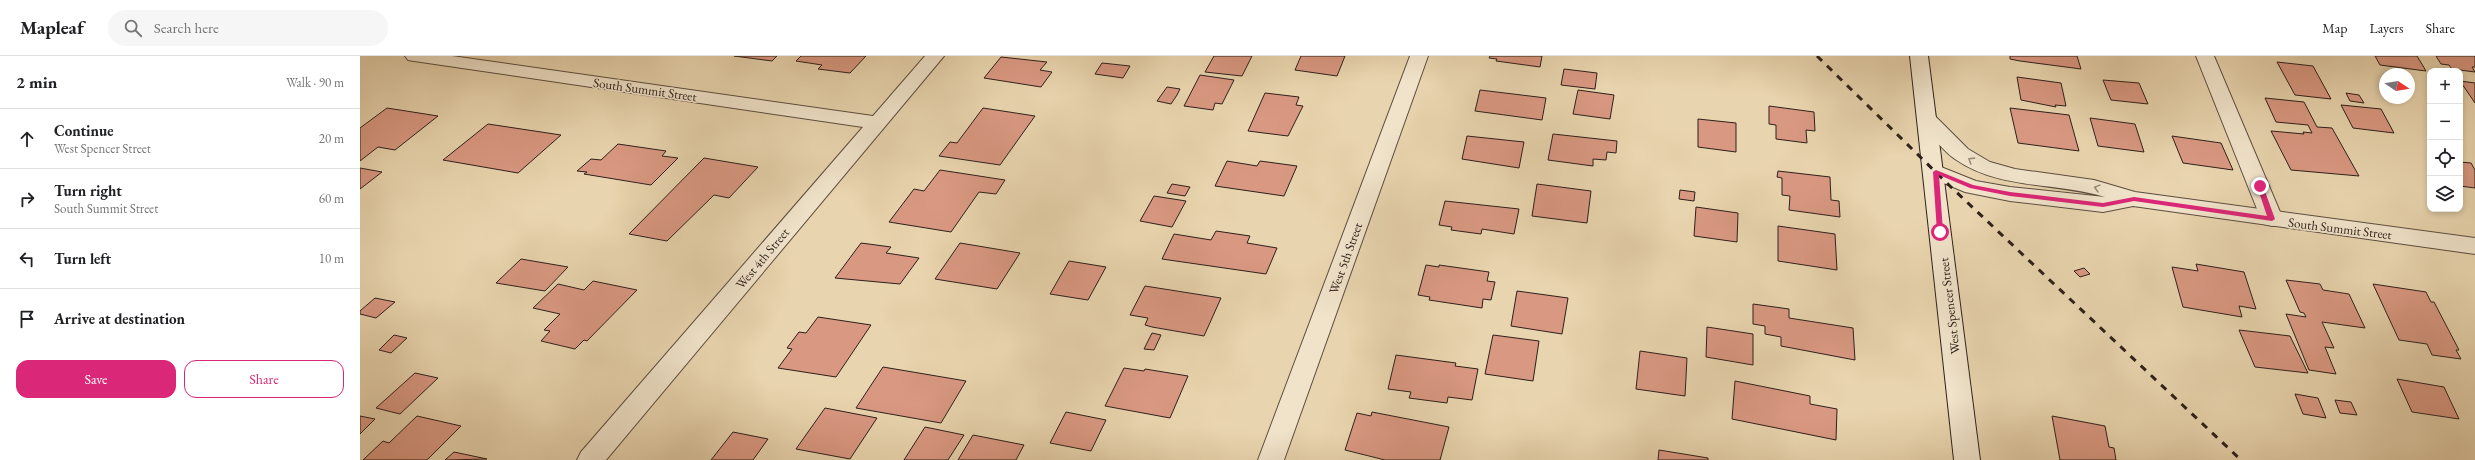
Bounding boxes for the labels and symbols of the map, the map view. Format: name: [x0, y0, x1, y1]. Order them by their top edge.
north arrow: [2379, 68, 2415, 104]
street label: South Summit Street: [592, 74, 698, 105]
one-way arrow: [1968, 158, 1975, 165]
route end: [2251, 177, 2269, 195]
one-way arrow: [2094, 184, 2101, 193]
street label: South Summit Street: [2287, 214, 2393, 243]
street label: West 5th Street: [1325, 220, 1366, 296]
route start: [1931, 223, 1949, 241]
street label: West 4th Street: [732, 224, 793, 292]
street label: West Spencer Street: [1935, 257, 1964, 355]

